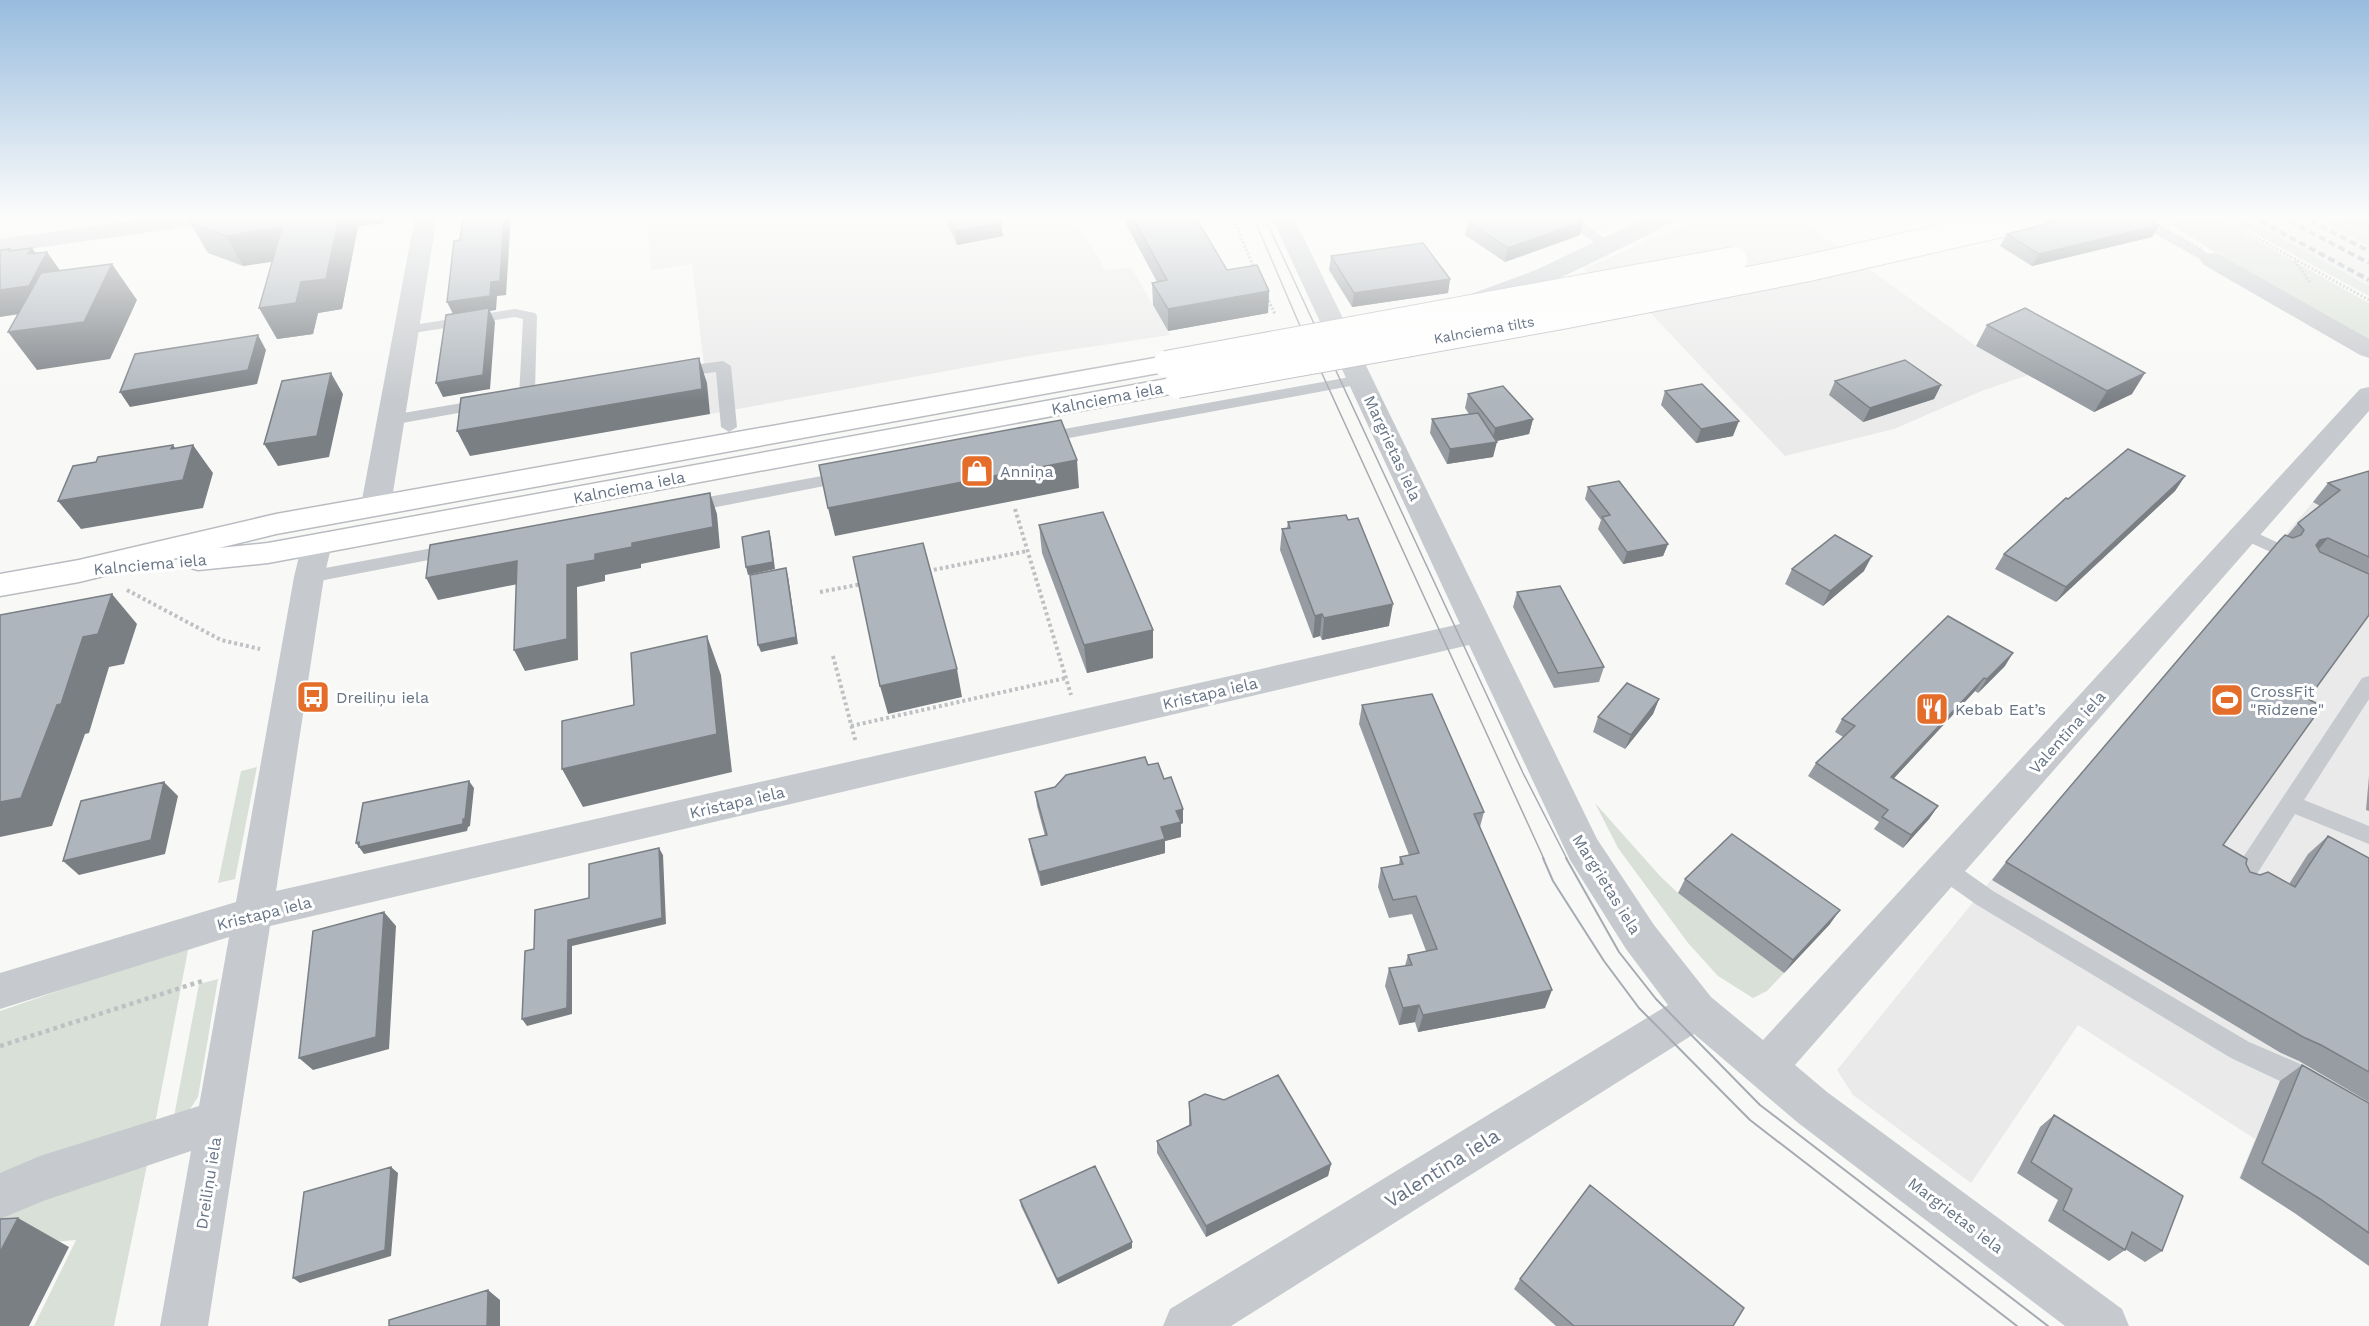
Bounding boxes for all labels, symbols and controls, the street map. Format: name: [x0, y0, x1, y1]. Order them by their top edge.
street label: Kalnciema tilts: [1432, 313, 1536, 347]
street label: Kalnciema iela: [1050, 378, 1165, 419]
street label: Margrietas iela: [1360, 392, 1425, 504]
shop icon: Anniņa: [959, 453, 995, 489]
place label: Anniņa: [1000, 462, 1054, 481]
street label: Kalnciema iela: [572, 467, 687, 508]
street label: Kalnciema iela: [93, 550, 207, 579]
street label: Kristapa iela: [1161, 673, 1260, 714]
bus stop icon: Dreiliņu iela: [295, 679, 331, 715]
sports icon: CrossFit "Rīdzene": [2209, 682, 2245, 718]
place label: CrossFit "Rīdzene": [2250, 682, 2324, 719]
street label: Valentīna iela: [2025, 687, 2110, 778]
place label: Dreiliņu iela: [336, 688, 429, 707]
restaurant icon: Kebab Eat’s: [1914, 691, 1950, 727]
place label: Kebab Eat’s: [1955, 700, 2046, 719]
street label: Kristapa iela: [688, 782, 787, 823]
street label: Margrietas iela: [1568, 831, 1645, 938]
street label: Kristapa iela: [215, 893, 314, 934]
street label: Valentīna iela: [1380, 1123, 1504, 1213]
street label: Dreiliņu iela: [192, 1136, 225, 1231]
street label: Margrietas iela: [1904, 1173, 2007, 1257]

